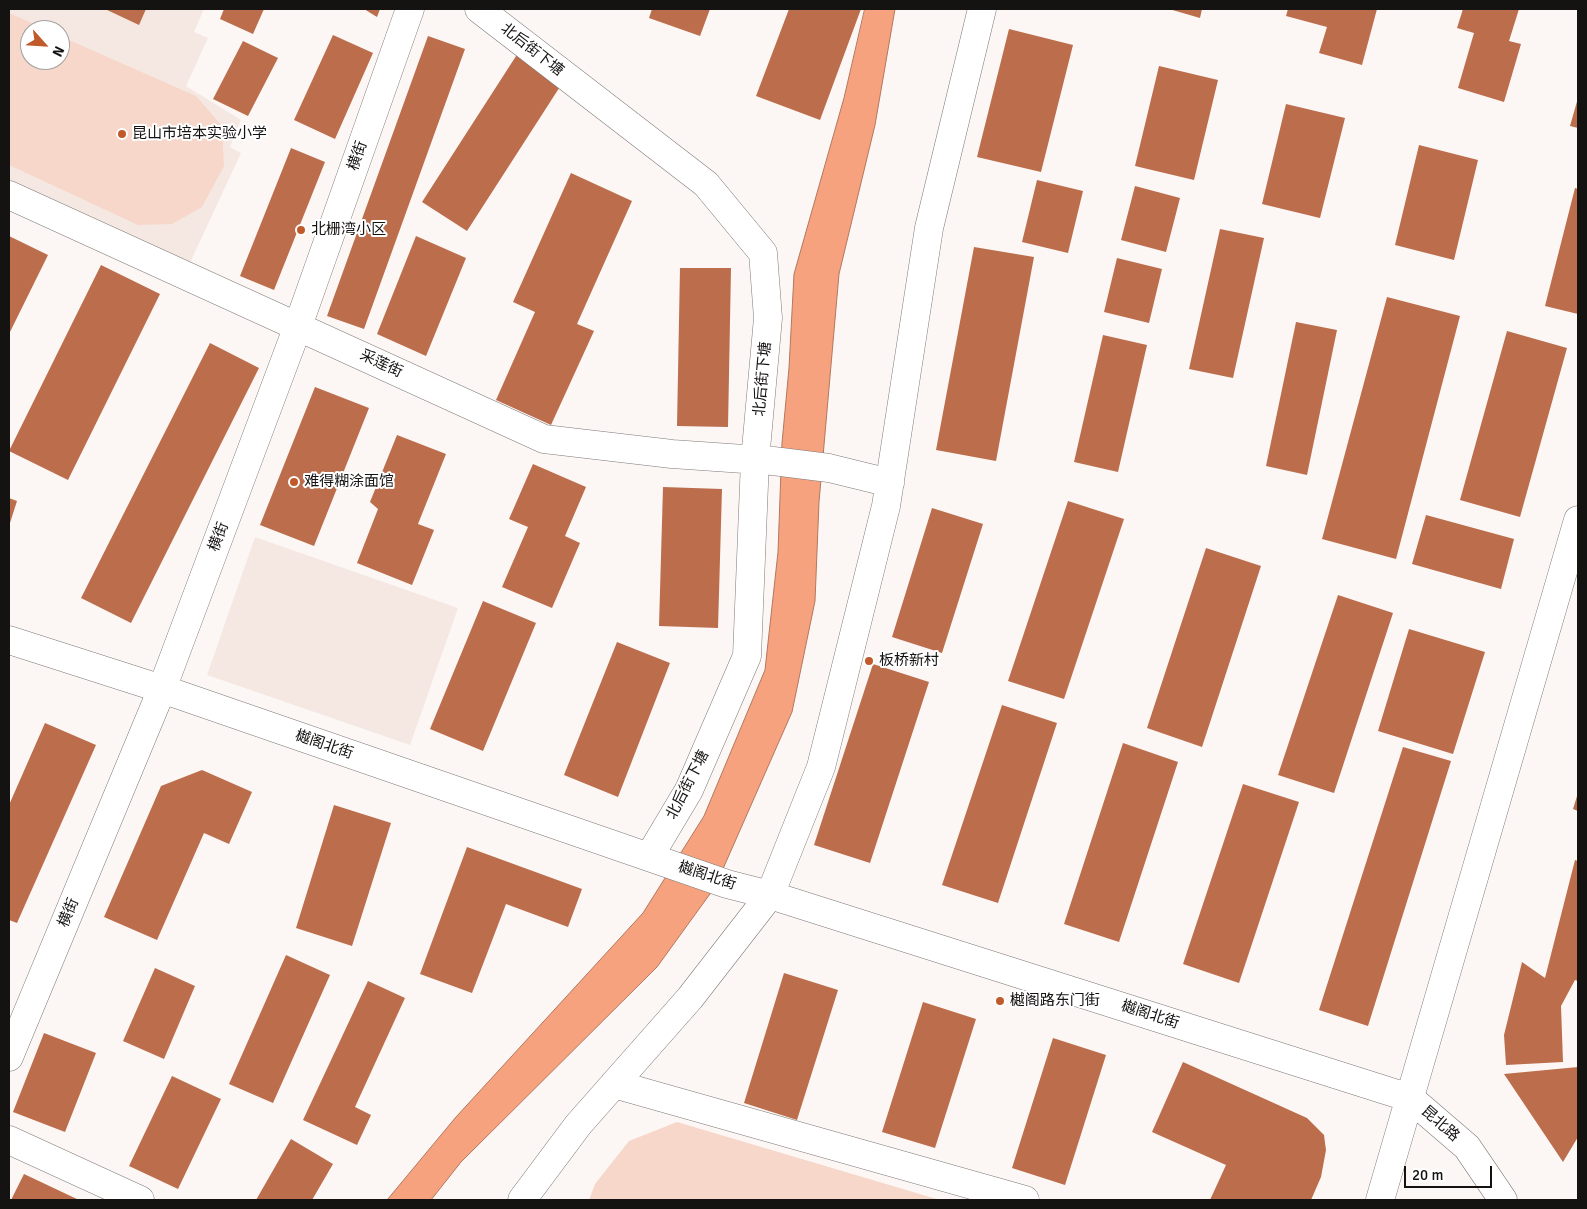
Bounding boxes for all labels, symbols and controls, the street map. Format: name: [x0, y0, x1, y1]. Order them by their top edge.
north arrow: [20, 20, 70, 70]
street label: 北后街下塘: [497, 20, 567, 80]
text: N: [48, 43, 68, 59]
place label: 昆山市培本实验小学: [132, 125, 267, 143]
marker: 昆山市培本实验小学: [116, 128, 128, 140]
street label: 横街: [345, 139, 371, 173]
place label: 北栅湾小区: [311, 221, 386, 239]
marker: 北栅湾小区: [295, 224, 307, 236]
street label: 北后街下塘: [751, 341, 775, 417]
street label: 采莲街: [357, 346, 405, 382]
place label: 难得糊涂面馆: [304, 473, 394, 491]
marker: 难得糊涂面馆: [288, 476, 300, 488]
street label: 横街: [205, 520, 233, 554]
place label: 板桥新村: [879, 652, 939, 670]
marker: 板桥新村: [863, 655, 875, 667]
street label: 樾阁北街: [293, 727, 355, 763]
street label: 北后街下塘: [663, 748, 713, 822]
street label: 樾阁北街: [676, 858, 738, 894]
street label: 横街: [55, 896, 83, 930]
place label: 樾阁路东门街: [1010, 992, 1100, 1010]
marker: 樾阁路东门街: [994, 995, 1006, 1007]
street label: 樾阁北街: [1119, 997, 1181, 1033]
street label: 昆北路: [1417, 1102, 1463, 1146]
scale bar: [1407, 1156, 1494, 1188]
text: 20 m: [1412, 1166, 1443, 1184]

